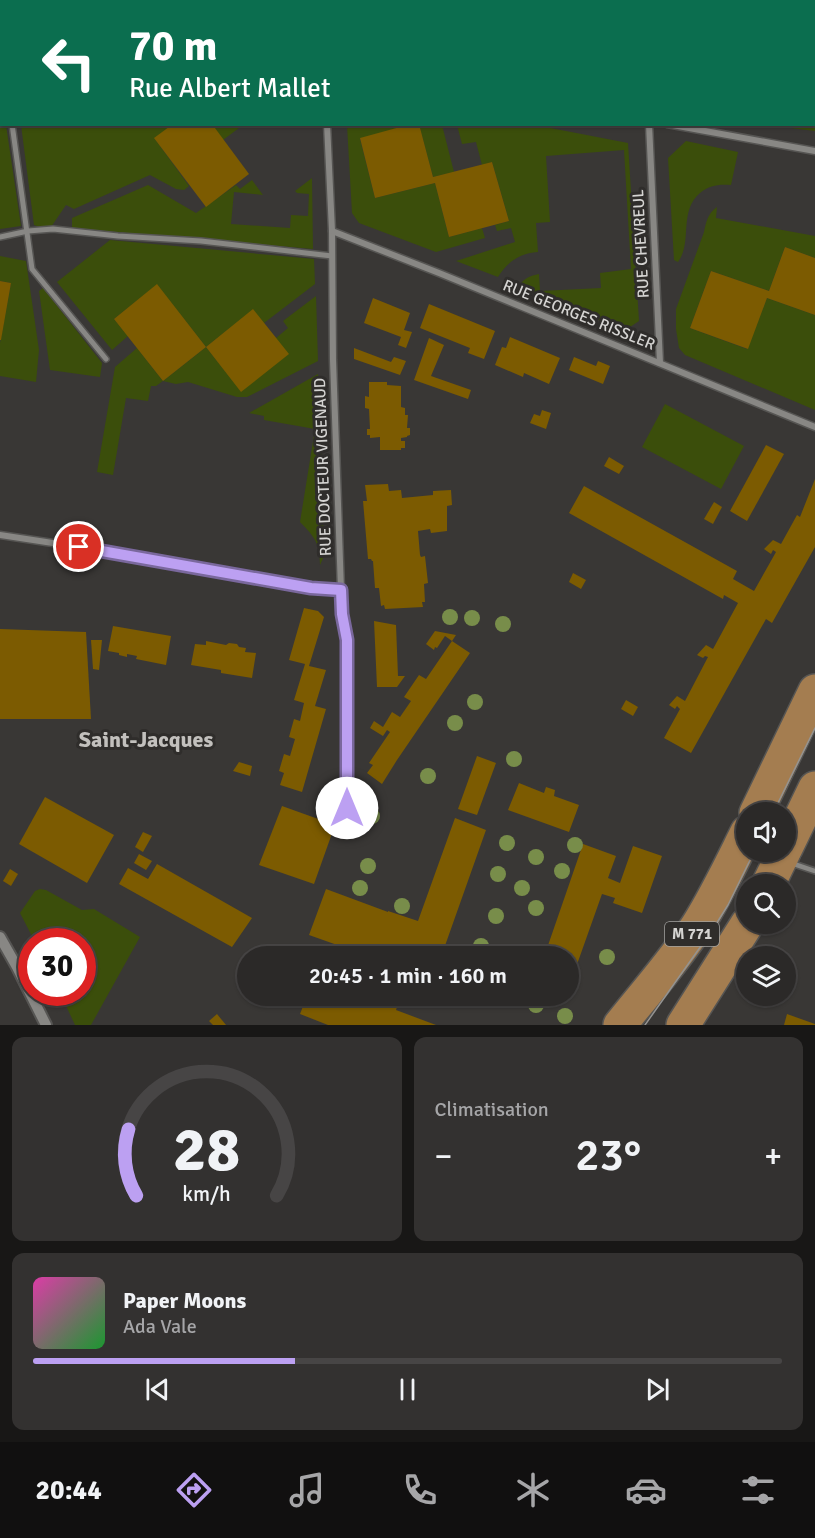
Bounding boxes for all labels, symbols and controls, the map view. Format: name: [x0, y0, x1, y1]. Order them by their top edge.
text: 70 m: [129, 21, 218, 72]
icon: left: [30, 24, 108, 102]
text: Rue Albert Mallet: [129, 72, 330, 105]
street label: RUE CHEVREUL: [628, 189, 654, 299]
street label: RUE GEORGES RISSLER: [500, 275, 658, 355]
street label: RUE DOCTEUR VIGENAUD: [310, 377, 336, 557]
pin: [53, 521, 104, 572]
icon: arrive: [62, 530, 95, 563]
district label: Saint-Jacques: [79, 726, 213, 753]
position arrow: [315, 776, 379, 840]
map controls: [736, 802, 796, 1006]
button: sound: [736, 802, 796, 862]
button: search: [736, 874, 796, 934]
road number: M 771: [665, 922, 719, 946]
speed limit sign: 30: [18, 928, 96, 1006]
button: layers: [736, 946, 796, 1006]
text: 20:45 · 1 min · 160 m: [309, 962, 507, 989]
text: Climatisation: [435, 1097, 549, 1122]
text: 28: [173, 1111, 240, 1188]
text: 23°: [575, 1128, 641, 1183]
text: −: [435, 1136, 452, 1177]
text: +: [764, 1136, 782, 1177]
text: km/h: [182, 1181, 231, 1207]
text: Paper Moons: [123, 1287, 246, 1314]
text: Ada Vale: [123, 1314, 197, 1339]
icon: previous: [141, 1373, 174, 1406]
icon: pause: [391, 1373, 424, 1406]
icon: next: [641, 1373, 674, 1406]
icon: directions: [173, 1469, 215, 1511]
icon: music: [286, 1469, 328, 1511]
icon: phone: [399, 1469, 441, 1511]
icon: climate: [512, 1469, 554, 1511]
icon: car: [625, 1469, 667, 1511]
icon: filters: [737, 1469, 779, 1511]
text: 20:44: [35, 1474, 102, 1507]

